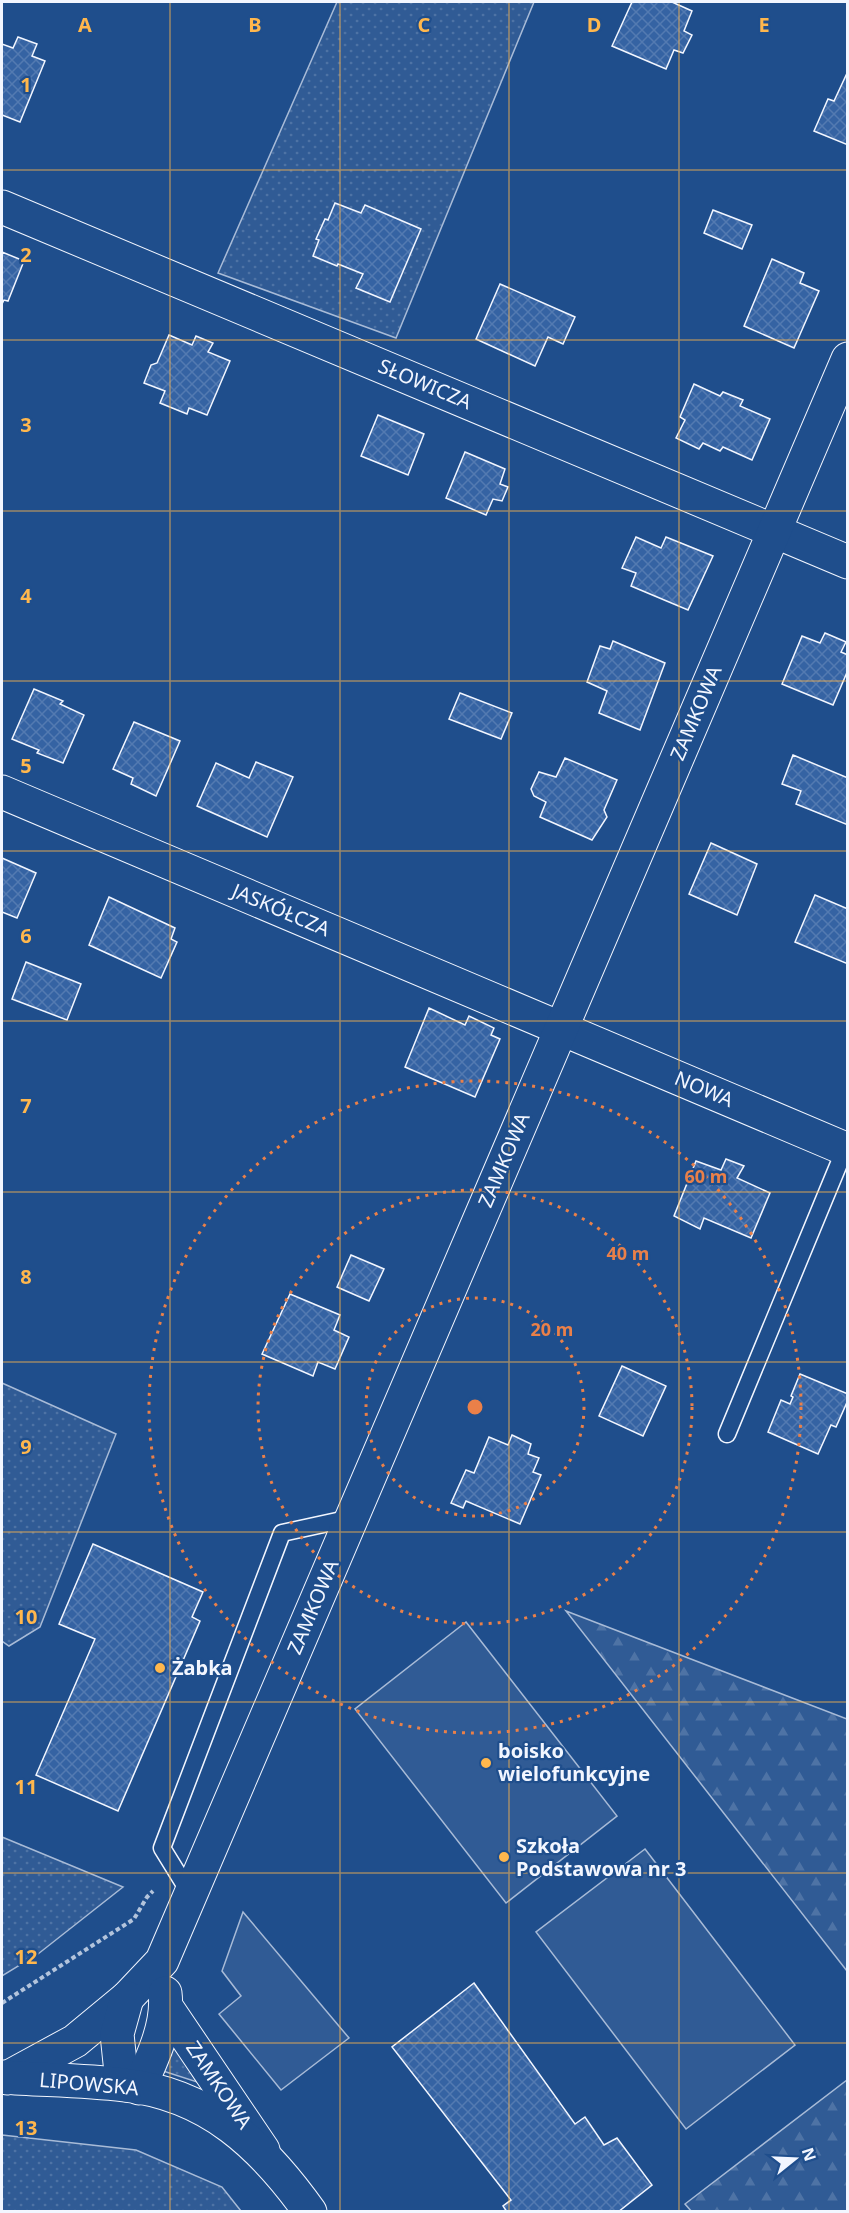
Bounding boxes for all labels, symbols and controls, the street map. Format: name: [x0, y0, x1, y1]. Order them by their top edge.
text: A: [78, 11, 92, 38]
text: B: [248, 11, 262, 38]
text: C: [418, 11, 431, 38]
text: D: [587, 11, 601, 38]
text: E: [758, 11, 770, 38]
text: 1: [20, 71, 32, 98]
text: 2: [20, 241, 32, 268]
street label: SŁOWICZA: [374, 352, 476, 415]
text: 3: [20, 411, 32, 438]
text: 4: [20, 582, 32, 609]
street label: ZAMKOWA: [664, 661, 728, 764]
text: 5: [20, 752, 32, 779]
street label: JASKÓŁCZA: [226, 876, 334, 942]
text: 6: [20, 922, 32, 949]
street label: NOWA: [671, 1064, 738, 1113]
text: 7: [20, 1092, 32, 1119]
street label: ZAMKOWA: [472, 1108, 536, 1211]
text: 60 m: [685, 1164, 727, 1188]
text: 40 m: [607, 1241, 649, 1265]
text: 8: [20, 1263, 32, 1290]
text: 20 m: [531, 1317, 573, 1341]
centre of rings: [465, 1397, 485, 1417]
text: 9: [20, 1433, 32, 1460]
street label: ZAMKOWA: [281, 1555, 345, 1658]
text: 10: [15, 1603, 37, 1630]
place label: Żabka: [172, 1654, 233, 1681]
marker: Żabka: [153, 1661, 167, 1675]
place label: boisko wielofunkcyjne: [498, 1737, 650, 1787]
marker: boisko wielofunkcyjne: [479, 1756, 493, 1770]
text: 11: [15, 1773, 37, 1800]
place label: Szkoła Podstawowa nr 3: [516, 1832, 686, 1882]
marker: Szkoła Podstawowa nr 3: [497, 1850, 511, 1864]
text: 12: [15, 1943, 37, 1970]
street label: ZAMKOWA: [180, 2036, 259, 2134]
street label: LIPOWSKA: [38, 2066, 140, 2101]
text: 13: [15, 2114, 37, 2141]
north arrow: [765, 2129, 825, 2189]
text: N: [797, 2145, 822, 2164]

